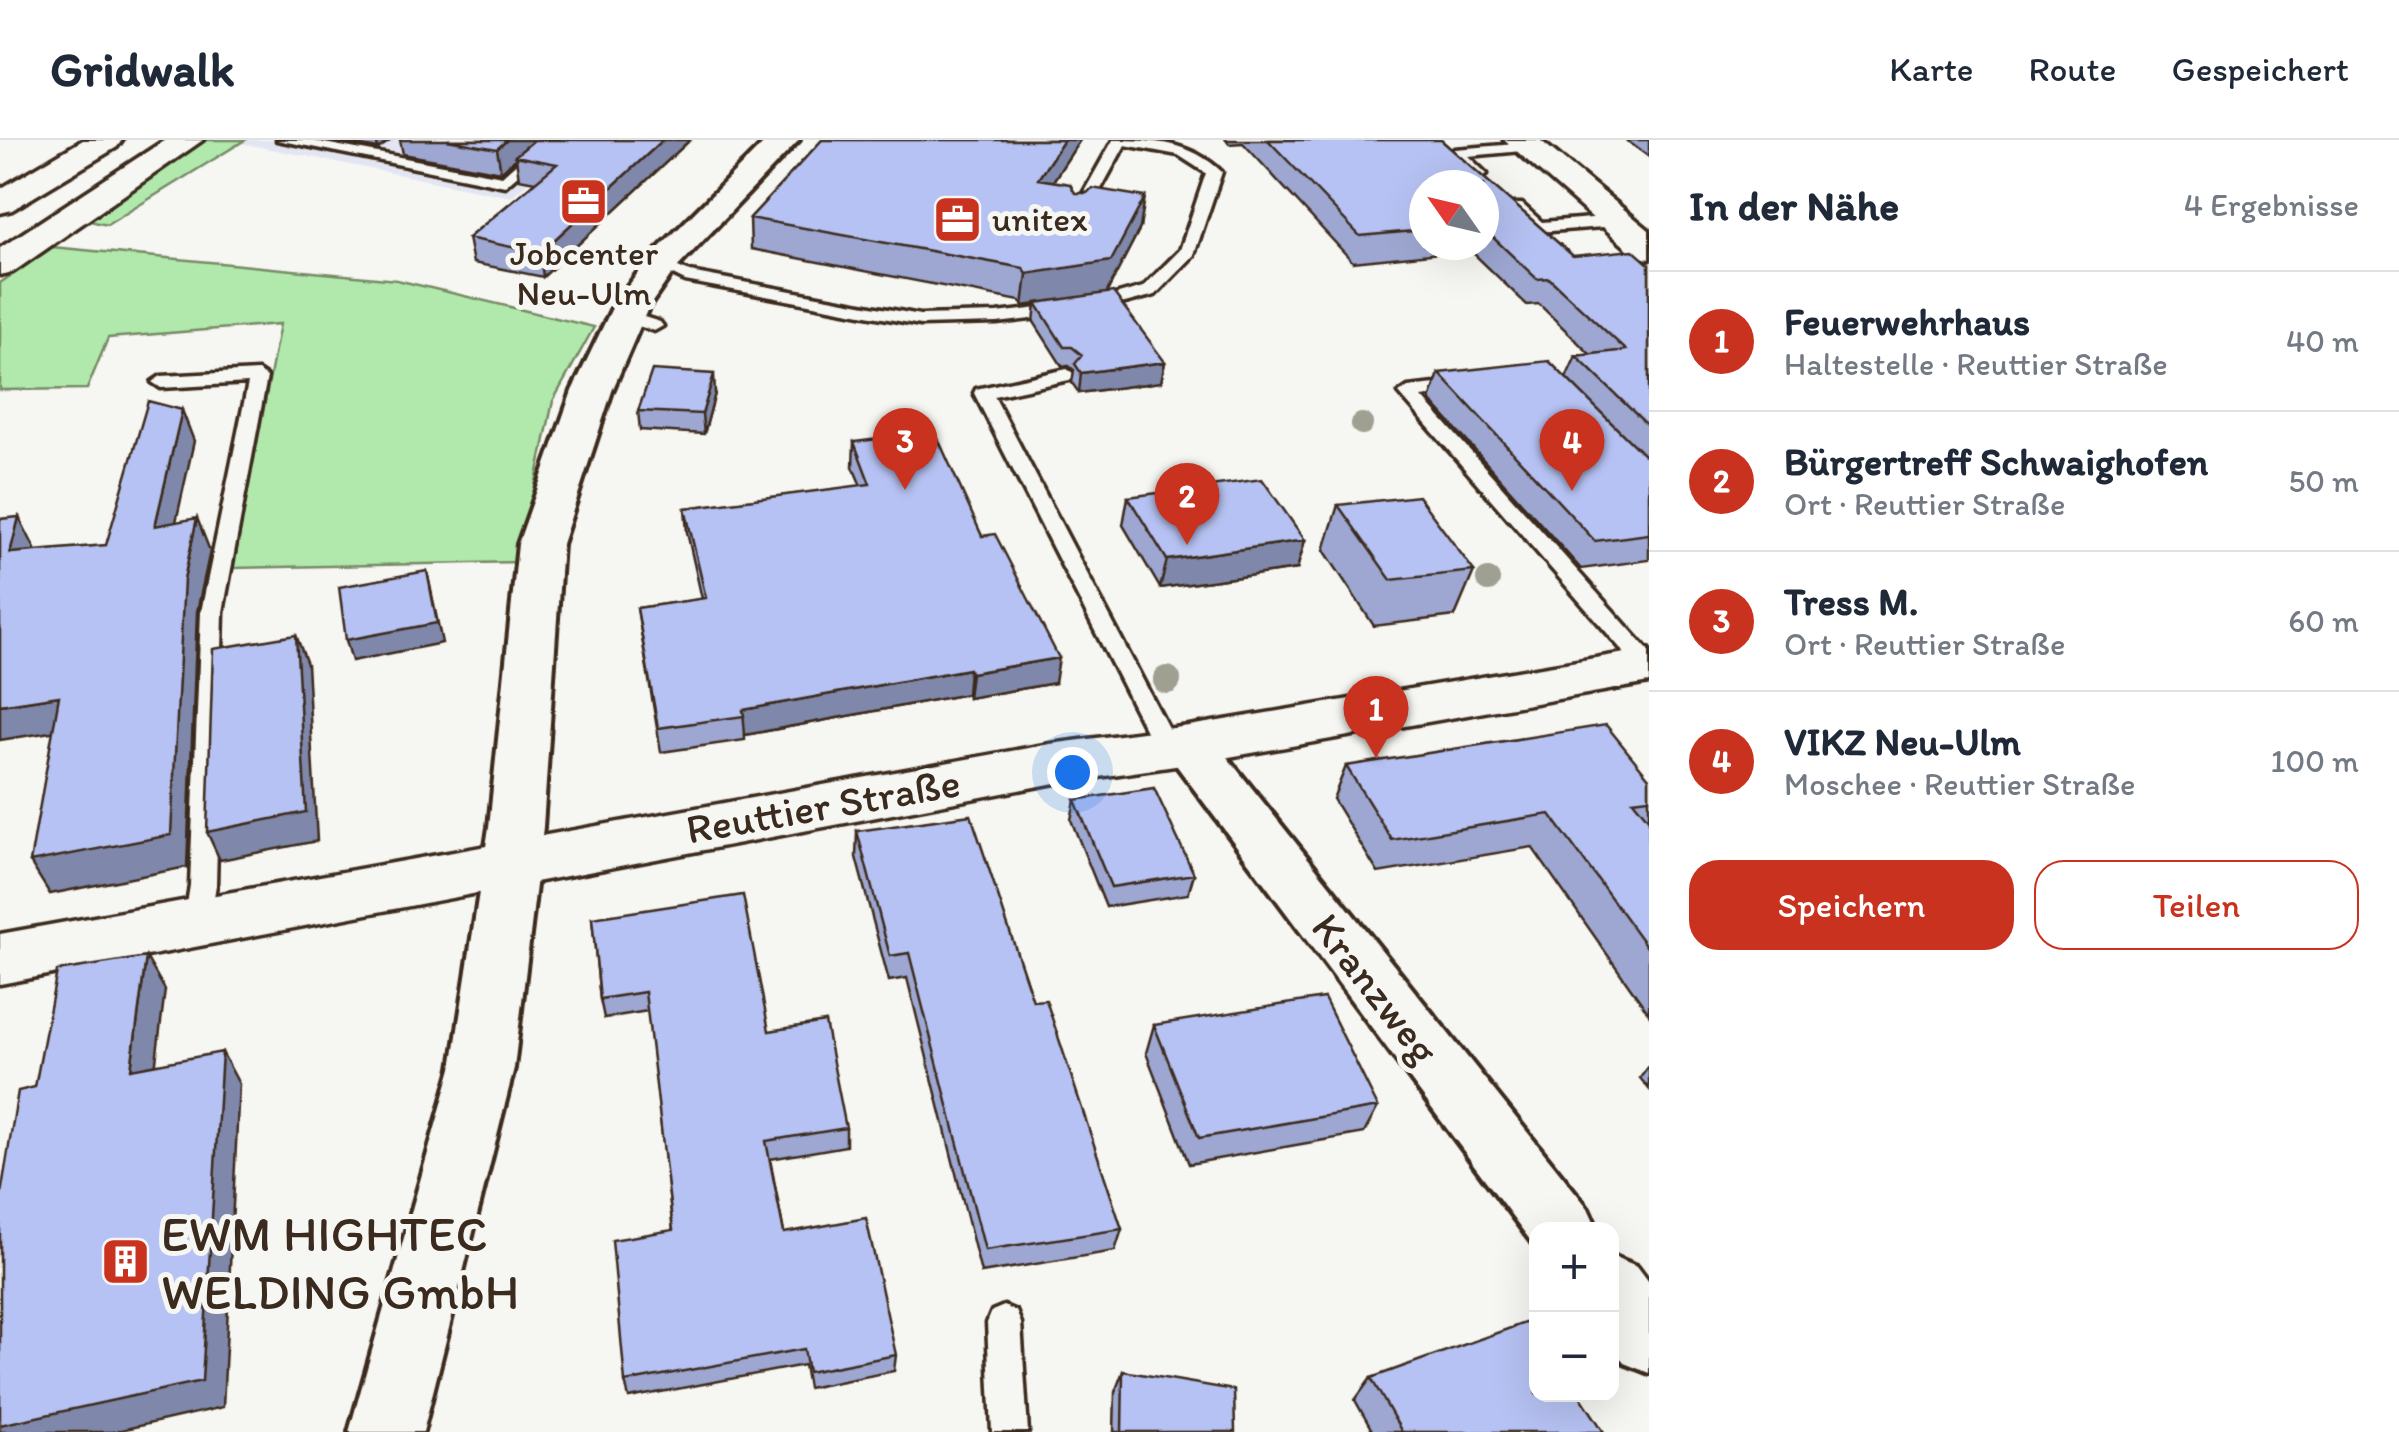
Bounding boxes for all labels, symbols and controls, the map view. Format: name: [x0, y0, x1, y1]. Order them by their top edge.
text: Gridwalk: [50, 40, 235, 98]
text: Karte: [1889, 48, 1974, 90]
text: Route: [2029, 48, 2117, 90]
text: Gespeichert: [2172, 48, 2349, 90]
north arrow: [1409, 170, 1499, 260]
office icon: Jobcenter Neu-Ulm: [558, 175, 610, 227]
text: In der Nähe: [1689, 180, 1899, 231]
text: 4 Ergebnisse: [2184, 186, 2359, 224]
office icon: unitex: [931, 193, 983, 245]
place label: unitex: [992, 198, 1088, 240]
place label: Jobcenter Neu-Ulm: [510, 232, 658, 314]
text: Feuerwehrhaus: [1784, 299, 2030, 345]
text: 1: [1714, 322, 1729, 360]
text: 40 m: [2286, 322, 2359, 360]
text: Haltestelle · Reuttier Straße: [1784, 345, 2168, 383]
pin: 3: [872, 408, 938, 490]
pin: 4: [1540, 408, 1604, 491]
text: Bürgertreff Schwaighofen: [1784, 439, 2208, 485]
pin: 2: [1154, 462, 1220, 545]
text: 2: [1713, 462, 1730, 500]
text: 50 m: [2288, 462, 2359, 500]
text: Ort · Reuttier Straße: [1784, 485, 2065, 523]
text: Tress M.: [1784, 579, 1918, 625]
text: 3: [1713, 602, 1730, 640]
text: 60 m: [2288, 602, 2359, 640]
text: Ort · Reuttier Straße: [1784, 625, 2065, 663]
pin: 1: [1344, 676, 1408, 758]
text: VIKZ Neu-Ulm: [1784, 719, 2021, 765]
text: 4: [1712, 742, 1731, 780]
text: 100 m: [2271, 742, 2359, 780]
your location: [1047, 747, 1098, 798]
street label: Reuttier Straße: [682, 756, 964, 855]
text: Moschee · Reuttier Straße: [1784, 765, 2135, 803]
button: Speichern: [1689, 860, 2014, 950]
button: Teilen: [2034, 860, 2359, 950]
street label: Kranzweg: [1301, 903, 1450, 1074]
place label: EWM HIGHTEC WELDING GmbH: [161, 1203, 519, 1322]
map controls: [1529, 1222, 1619, 1402]
button: +: [1529, 1222, 1619, 1312]
building icon: EWM HIGHTEC WELDING GmbH: [100, 1236, 152, 1288]
button: −: [1529, 1312, 1619, 1402]

